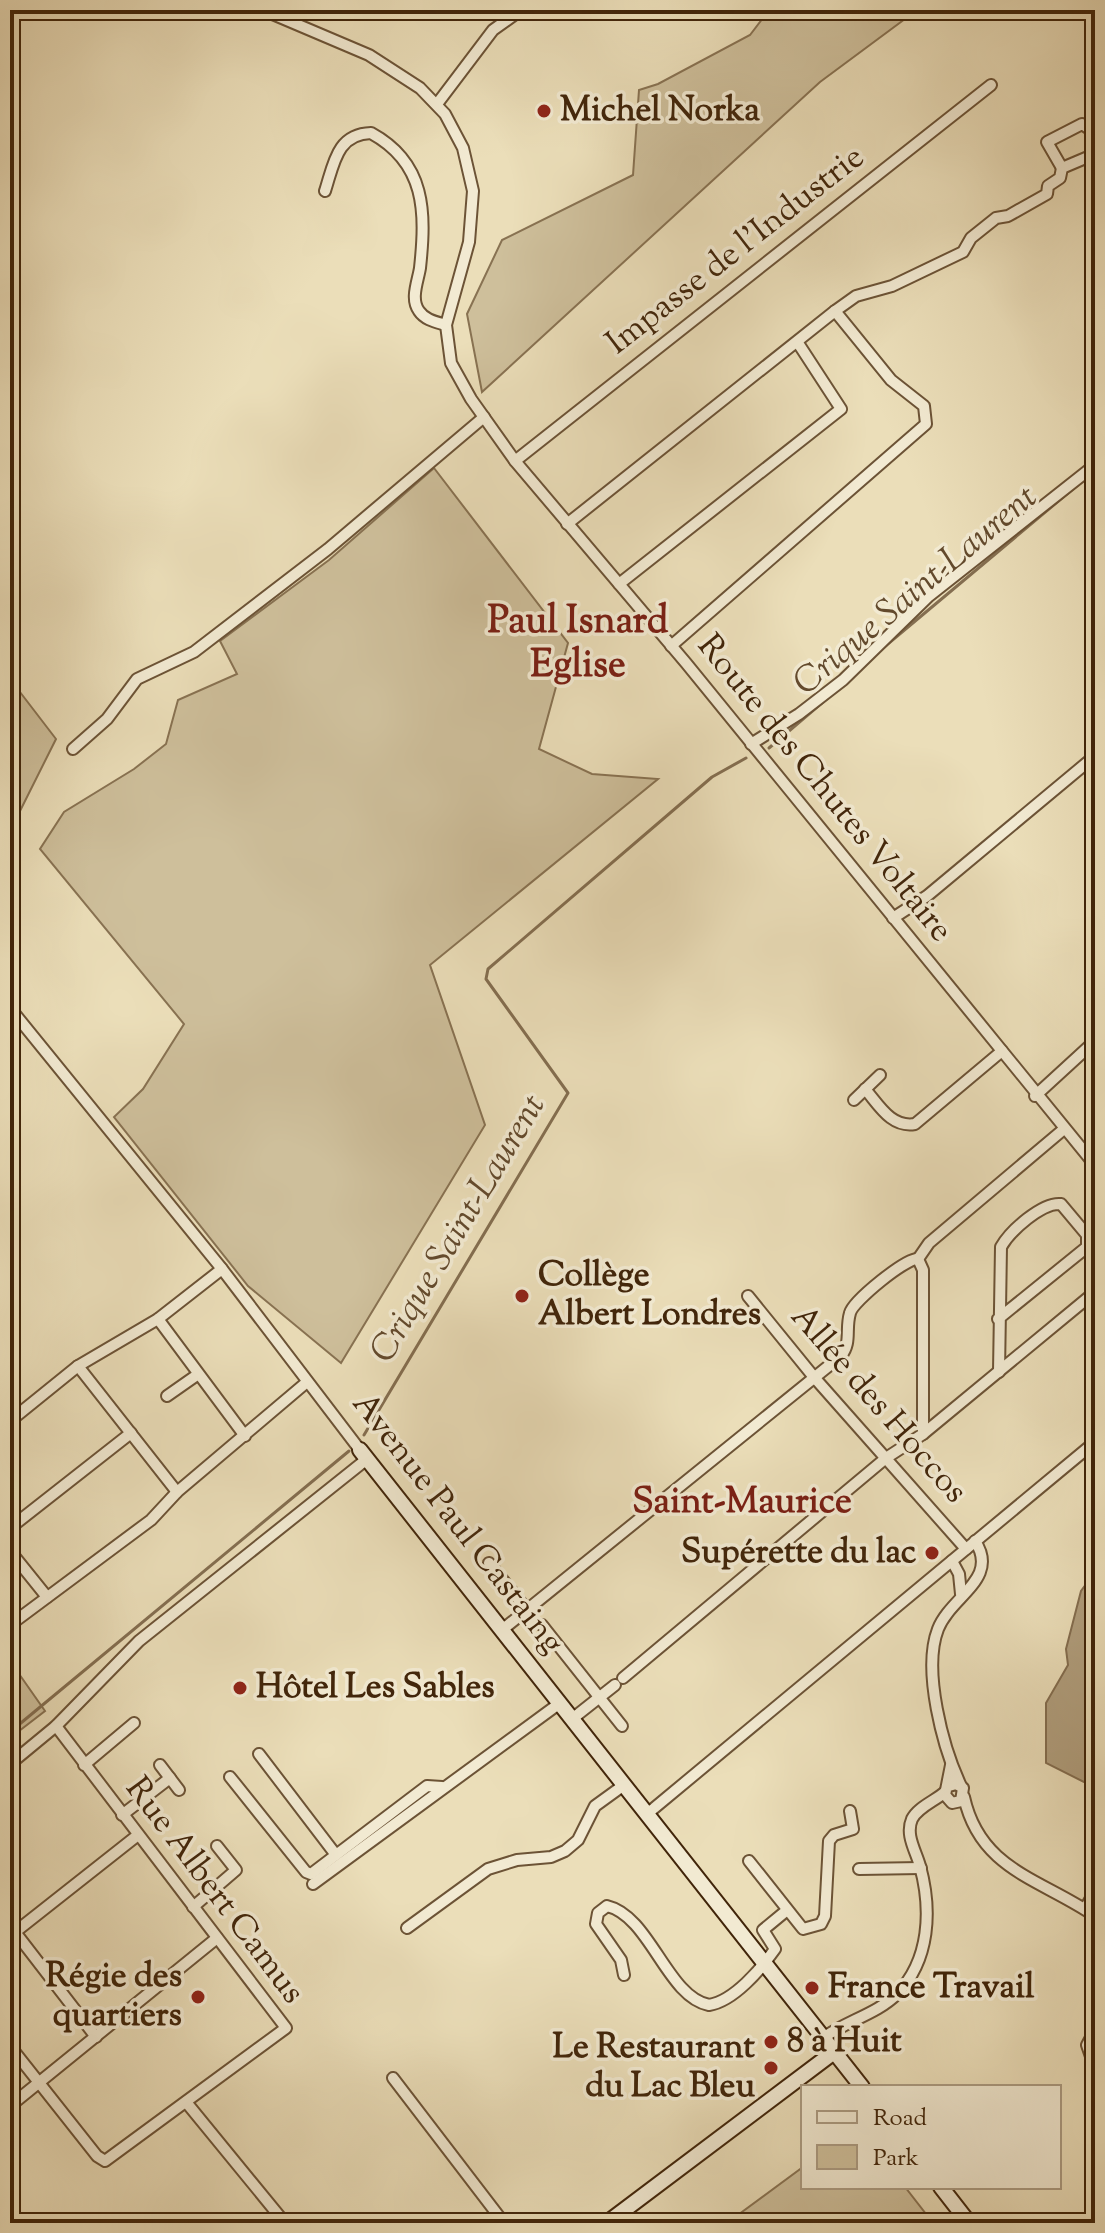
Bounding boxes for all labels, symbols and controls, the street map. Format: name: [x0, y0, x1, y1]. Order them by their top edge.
place label: Michel Norka: [560, 87, 760, 136]
marker: Michel Norka: [535, 102, 553, 120]
street label: Impasse de l'Industrie: [596, 134, 876, 368]
water label: Crique Saint-Laurent: [782, 473, 1050, 709]
district label: Paul Isnard Eglise: [487, 596, 669, 694]
street label: Route des Chutes Voltaire: [684, 625, 964, 953]
water label: Crique Saint-Laurent: [358, 1085, 560, 1373]
place label: Collège Albert Londres: [538, 1252, 761, 1340]
marker: Collège Albert Londres: [513, 1287, 531, 1305]
street label: Allée des Hoccos: [778, 1295, 978, 1515]
street label: Avenue Paul Castaing: [339, 1383, 575, 1665]
district label: Saint-Maurice: [632, 1477, 852, 1529]
place label: Supérette du lac: [681, 1529, 917, 1578]
marker: Supérette du lac: [923, 1544, 941, 1562]
place label: Hôtel Les Sables: [256, 1664, 495, 1713]
marker: Hôtel Les Sables: [231, 1679, 249, 1697]
street label: Rue Albert Camus: [112, 1767, 316, 2015]
place label: Régie des quartiers: [45, 1953, 182, 2041]
place label: France Travail: [828, 1964, 1035, 2013]
marker: France Travail: [803, 1979, 821, 1997]
marker: Régie des quartiers: [189, 1988, 207, 2006]
place label: 8 à Huit: [787, 2018, 902, 2067]
place label: Le Restaurant du Lac Bleu: [553, 2024, 755, 2112]
marker: 8 à Huit: [762, 2033, 780, 2051]
marker: Le Restaurant du Lac Bleu: [762, 2059, 780, 2077]
legend: [801, 2085, 1061, 2189]
text: Road: [873, 2102, 927, 2136]
text: Park: [873, 2142, 919, 2176]

